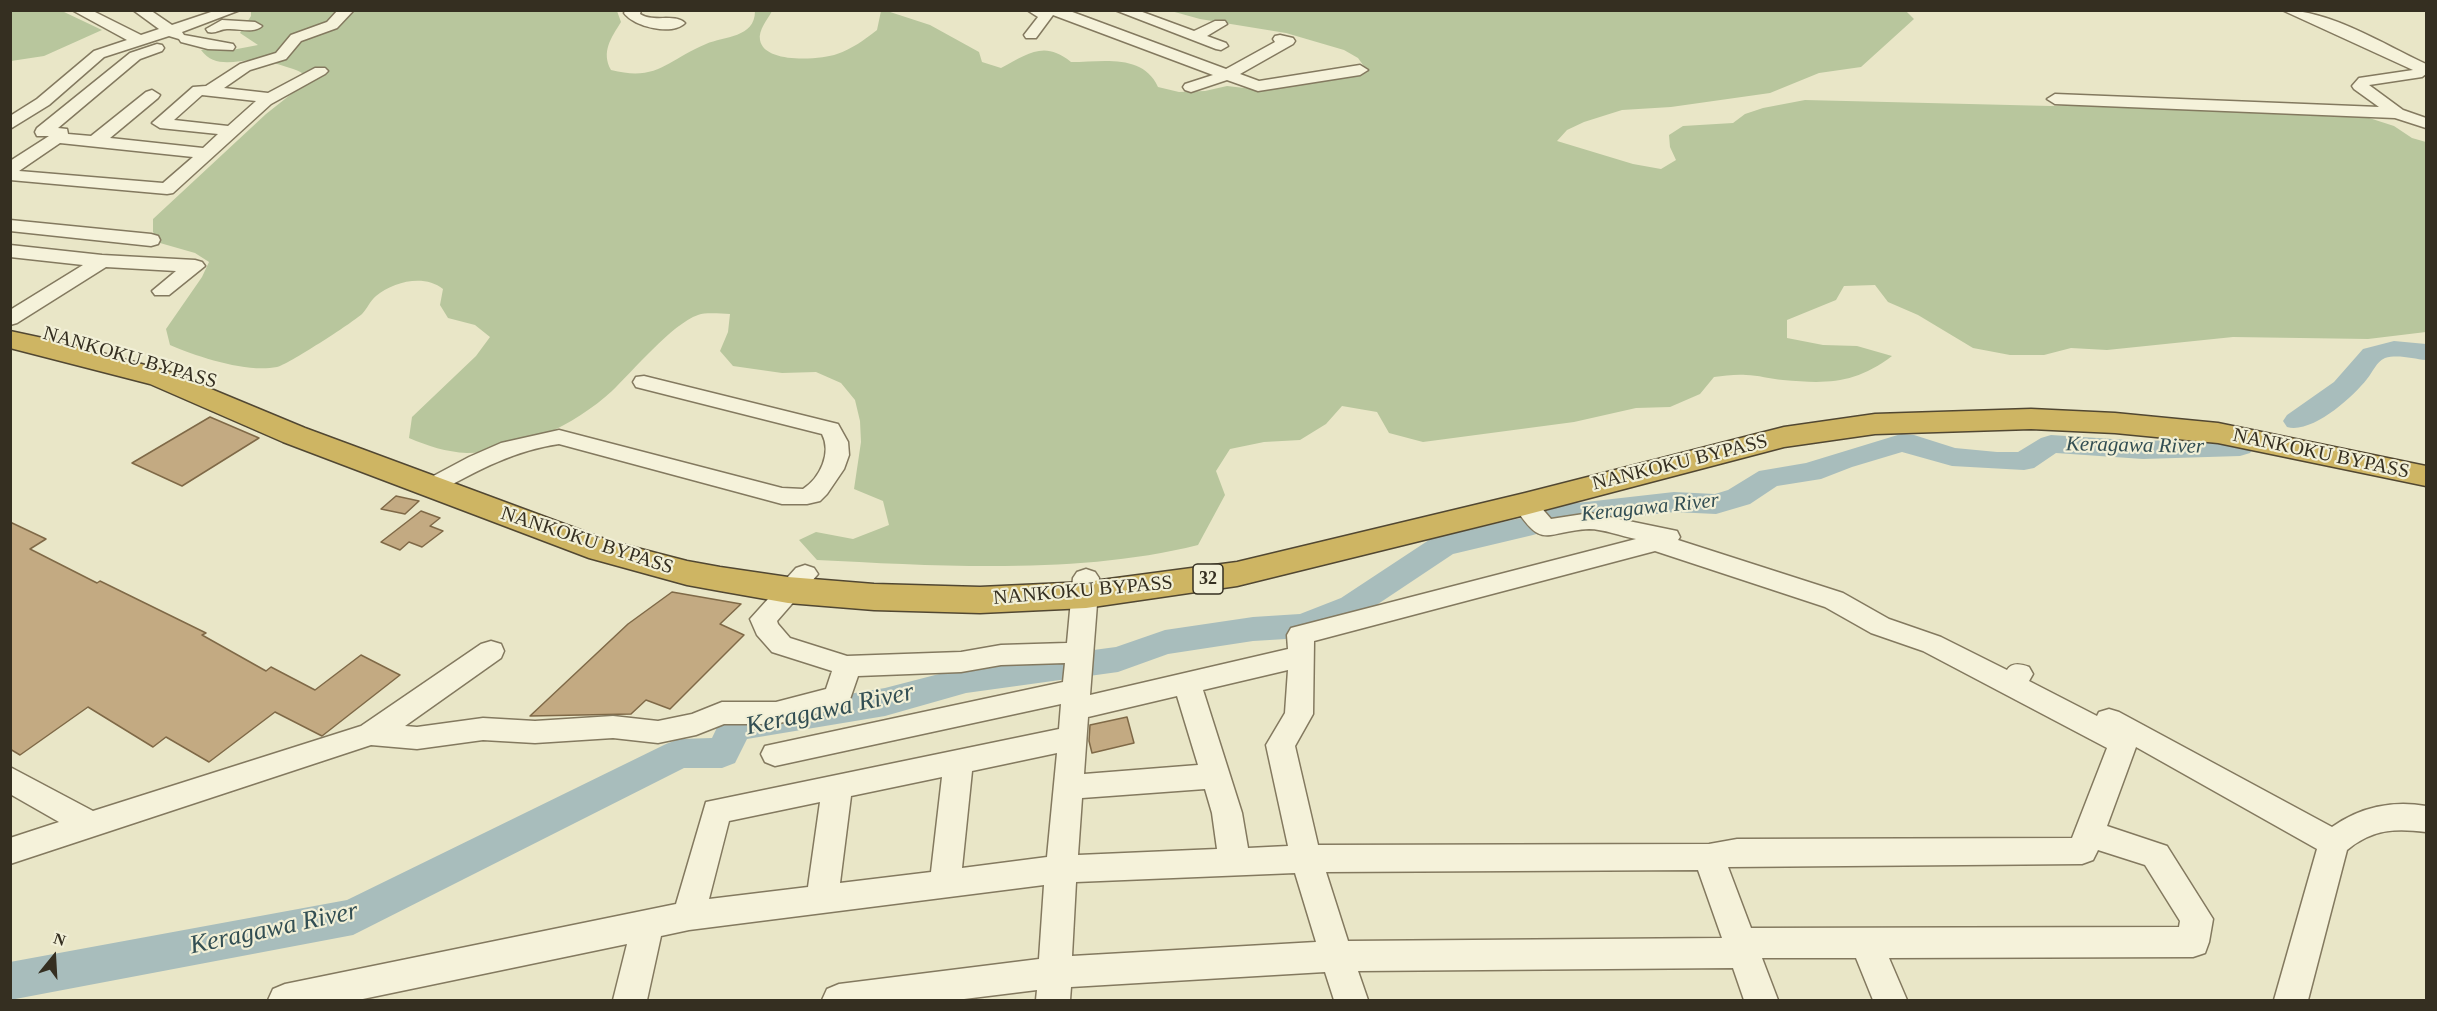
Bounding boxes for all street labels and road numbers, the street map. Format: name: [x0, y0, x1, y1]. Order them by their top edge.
street label: NANKOKU BYPASS: [40, 322, 220, 394]
street label: NANKOKU BYPASS: [2231, 424, 2411, 484]
street label: NANKOKU BYPASS: [1590, 430, 1770, 496]
street label: NANKOKU BYPASS: [498, 502, 676, 580]
road number: 32: [1193, 564, 1223, 594]
street label: NANKOKU BYPASS: [992, 571, 1174, 611]

